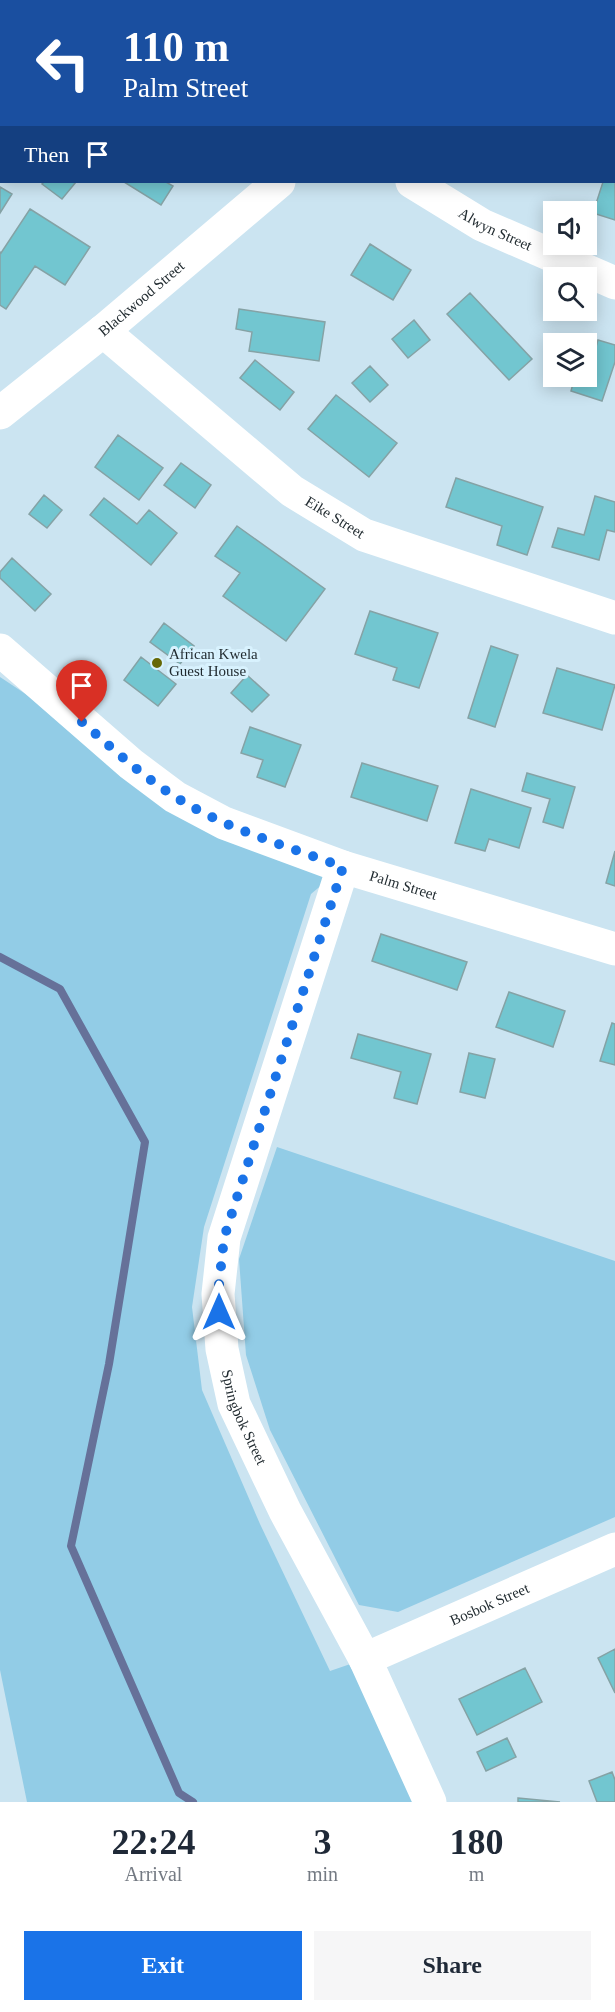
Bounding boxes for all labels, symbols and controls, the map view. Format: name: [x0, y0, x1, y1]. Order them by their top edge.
icon: left: [24, 24, 102, 102]
text: 110 m: [123, 24, 229, 70]
text: Palm Street: [123, 73, 248, 103]
icon: arrive: [81, 138, 114, 171]
text: Then: [24, 142, 69, 167]
map controls: [543, 201, 597, 387]
button: sound: [543, 201, 597, 255]
street label: Alwyn Street: [456, 205, 535, 254]
street label: Blackwood Street: [95, 257, 188, 339]
button: search: [543, 267, 597, 321]
button: layers: [543, 333, 597, 387]
street label: Eike Street: [303, 493, 368, 542]
place label: African Kwela Guest House: [169, 646, 258, 679]
marker: African Kwela Guest House: [150, 656, 164, 670]
pin: [56, 660, 107, 722]
icon: arrive: [65, 669, 98, 702]
street label: Palm Street: [368, 867, 440, 903]
position arrow: [187, 1280, 251, 1344]
street label: Springbok Street: [219, 1368, 270, 1468]
street label: Bosbok Street: [448, 1580, 532, 1629]
text: 22:24: [111, 1822, 195, 1862]
text: 3: [314, 1822, 332, 1862]
text: 180: [450, 1822, 504, 1862]
text: Arrival: [125, 1863, 182, 1885]
text: min: [307, 1863, 338, 1885]
text: m: [469, 1863, 484, 1885]
button: Exit: [24, 1931, 302, 2000]
button: Share: [314, 1931, 591, 2000]

